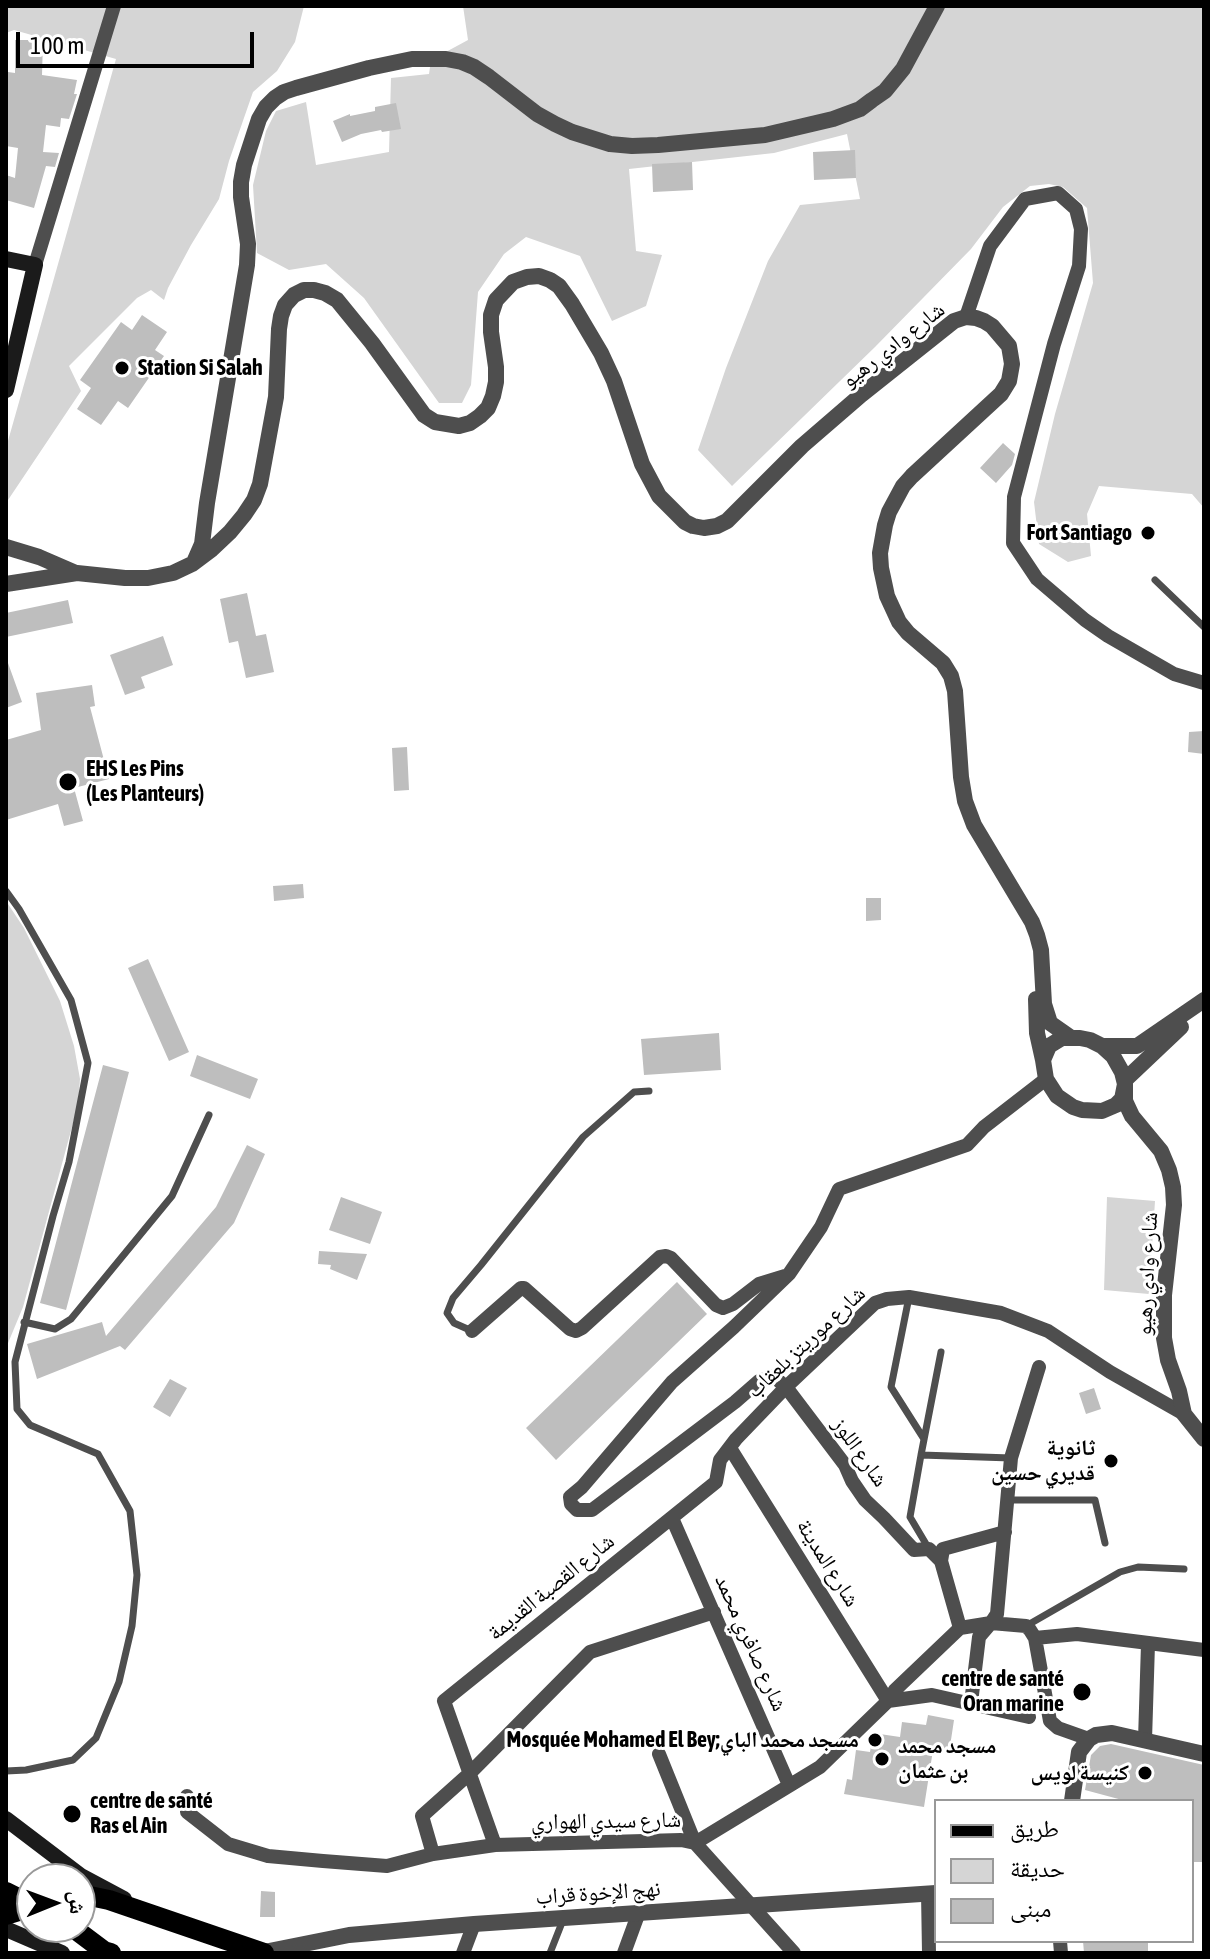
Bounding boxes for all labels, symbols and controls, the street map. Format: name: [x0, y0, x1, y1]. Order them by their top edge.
scale bar: [20, 16, 258, 66]
text: 100 m: [30, 32, 84, 59]
street label: شارع وادي رهيو: [836, 296, 950, 394]
place label: Station Si Salah: [138, 355, 263, 381]
marker: Station Si Salah: [113, 359, 131, 377]
place label: Fort Santiago: [1026, 520, 1132, 546]
marker: Fort Santiago: [1139, 524, 1157, 542]
place label: EHS Les Pins (Les Planteurs): [86, 756, 204, 808]
marker: EHS Les Pins (Les Planteurs): [57, 771, 79, 793]
street label: شارع وادي رهيو: [1131, 1211, 1163, 1337]
street label: شارع موريتز بلعقاب: [741, 1280, 871, 1404]
street label: شارع اللوز: [827, 1412, 893, 1492]
place label: ثانوية قديري حسين: [991, 1435, 1095, 1486]
marker: ثانوية قديري حسين: [1102, 1452, 1120, 1470]
street label: شارع المدينة: [791, 1514, 865, 1612]
street label: شارع القصبة القديمة: [482, 1528, 620, 1646]
street label: شارع صافري محمد: [709, 1571, 793, 1715]
place label: centre de santé Oran marine: [941, 1666, 1064, 1718]
marker: centre de santé Oran marine: [1071, 1681, 1093, 1703]
place label: Mosquée Mohamed El Bey;مسجد محمد الباي: [506, 1727, 859, 1753]
marker: Mosquée Mohamed El Bey;مسجد محمد الباي: [866, 1731, 884, 1749]
place label: مسجد محمد بن عثمان: [898, 1733, 996, 1784]
marker: مسجد محمد بن عثمان: [873, 1750, 891, 1768]
place label: كنيسة لويس: [1030, 1760, 1129, 1786]
marker: كنيسة لويس: [1136, 1764, 1154, 1782]
place label: centre de santé Ras el Ain: [90, 1788, 213, 1840]
legend: [934, 1799, 1194, 1943]
marker: centre de santé Ras el Ain: [61, 1803, 83, 1825]
street label: شارع سيدي الهواري: [531, 1806, 681, 1836]
text: طريق: [1010, 1815, 1059, 1842]
text: حديقة: [1010, 1855, 1065, 1882]
north arrow: [16, 1863, 96, 1943]
street label: نهج الإخوة قراب: [535, 1875, 661, 1911]
text: ش: [65, 1891, 91, 1915]
text: مبنى: [1010, 1895, 1051, 1922]

